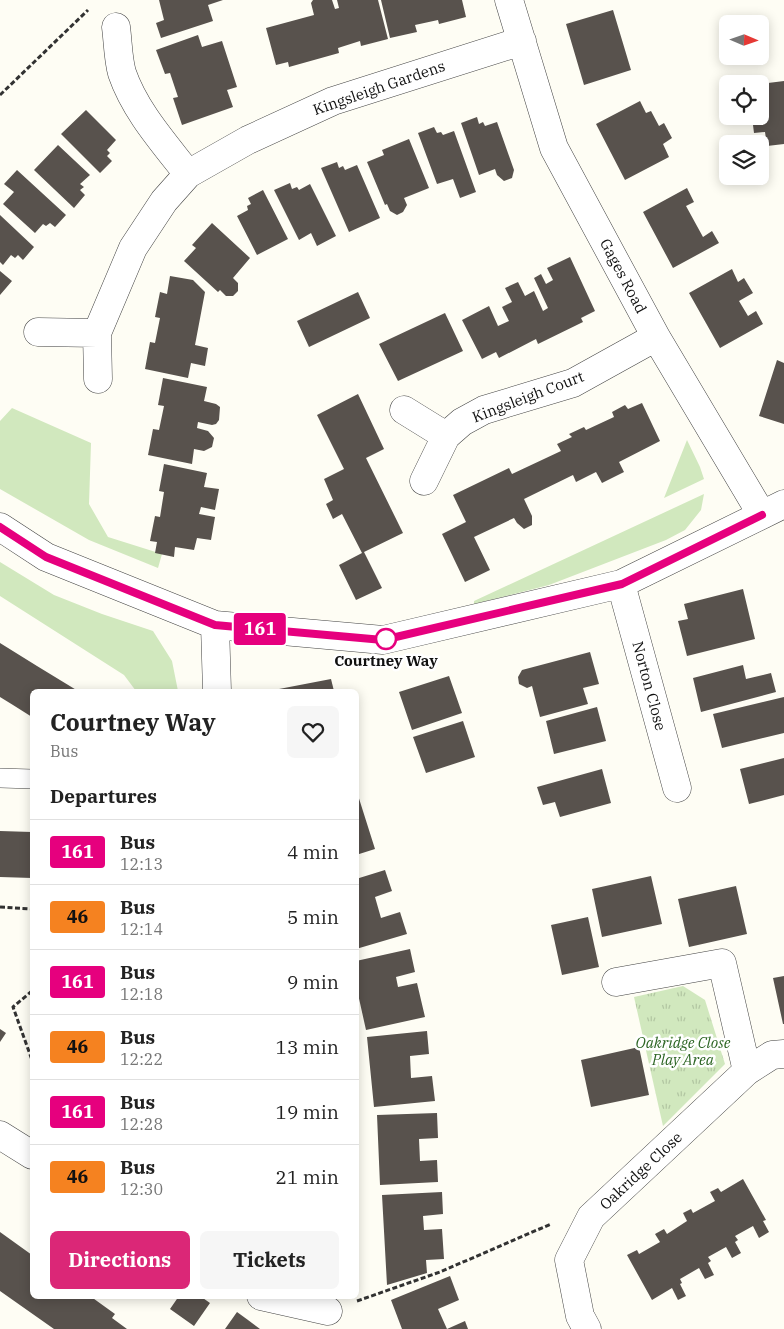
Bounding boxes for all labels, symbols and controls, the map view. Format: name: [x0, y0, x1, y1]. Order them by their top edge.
north arrow: [719, 15, 769, 65]
map controls: [719, 15, 769, 185]
street label: Kingsleigh Gardens: [310, 56, 447, 119]
button: locate: [719, 75, 769, 125]
button: layers: [719, 135, 769, 185]
street label: Gages Road: [596, 235, 651, 316]
street label: Kingsleigh Court: [469, 367, 586, 427]
line badge: 161: [231, 613, 289, 645]
text: 161: [244, 617, 276, 640]
marker: Courtney Way: [375, 628, 397, 650]
street label: Norton Close: [628, 639, 671, 733]
place label: Courtney Way: [334, 651, 438, 670]
text: Courtney Way: [50, 706, 216, 738]
button: heart: [287, 706, 339, 758]
text: Bus: [50, 741, 78, 761]
text: Departures: [50, 784, 157, 808]
text: Bus: [120, 830, 155, 854]
text: 161: [61, 840, 94, 863]
text: 4 min: [287, 840, 339, 864]
text: 12:13: [120, 854, 163, 874]
text: Bus: [120, 895, 155, 919]
text: 46: [67, 905, 88, 928]
text: 5 min: [287, 905, 339, 929]
text: 12:14: [120, 919, 163, 939]
text: Bus: [120, 960, 155, 984]
text: 161: [61, 970, 94, 993]
text: 9 min: [287, 970, 339, 994]
text: 12:18: [120, 984, 163, 1004]
text: Bus: [120, 1025, 155, 1049]
park label: Oakridge Close Play Area: [636, 1033, 731, 1069]
text: 46: [67, 1035, 88, 1058]
text: 13 min: [276, 1035, 339, 1059]
text: 12:22: [120, 1049, 163, 1069]
text: Bus: [120, 1090, 155, 1114]
text: 161: [61, 1100, 94, 1123]
text: 19 min: [276, 1100, 339, 1124]
text: 12:28: [120, 1114, 163, 1134]
street label: Oakridge Close: [595, 1128, 686, 1214]
text: Bus: [120, 1155, 155, 1179]
text: 46: [67, 1165, 88, 1188]
text: 21 min: [276, 1165, 339, 1189]
text: 12:30: [120, 1179, 163, 1199]
button: Directions: [50, 1231, 190, 1289]
button: Tickets: [200, 1231, 339, 1289]

